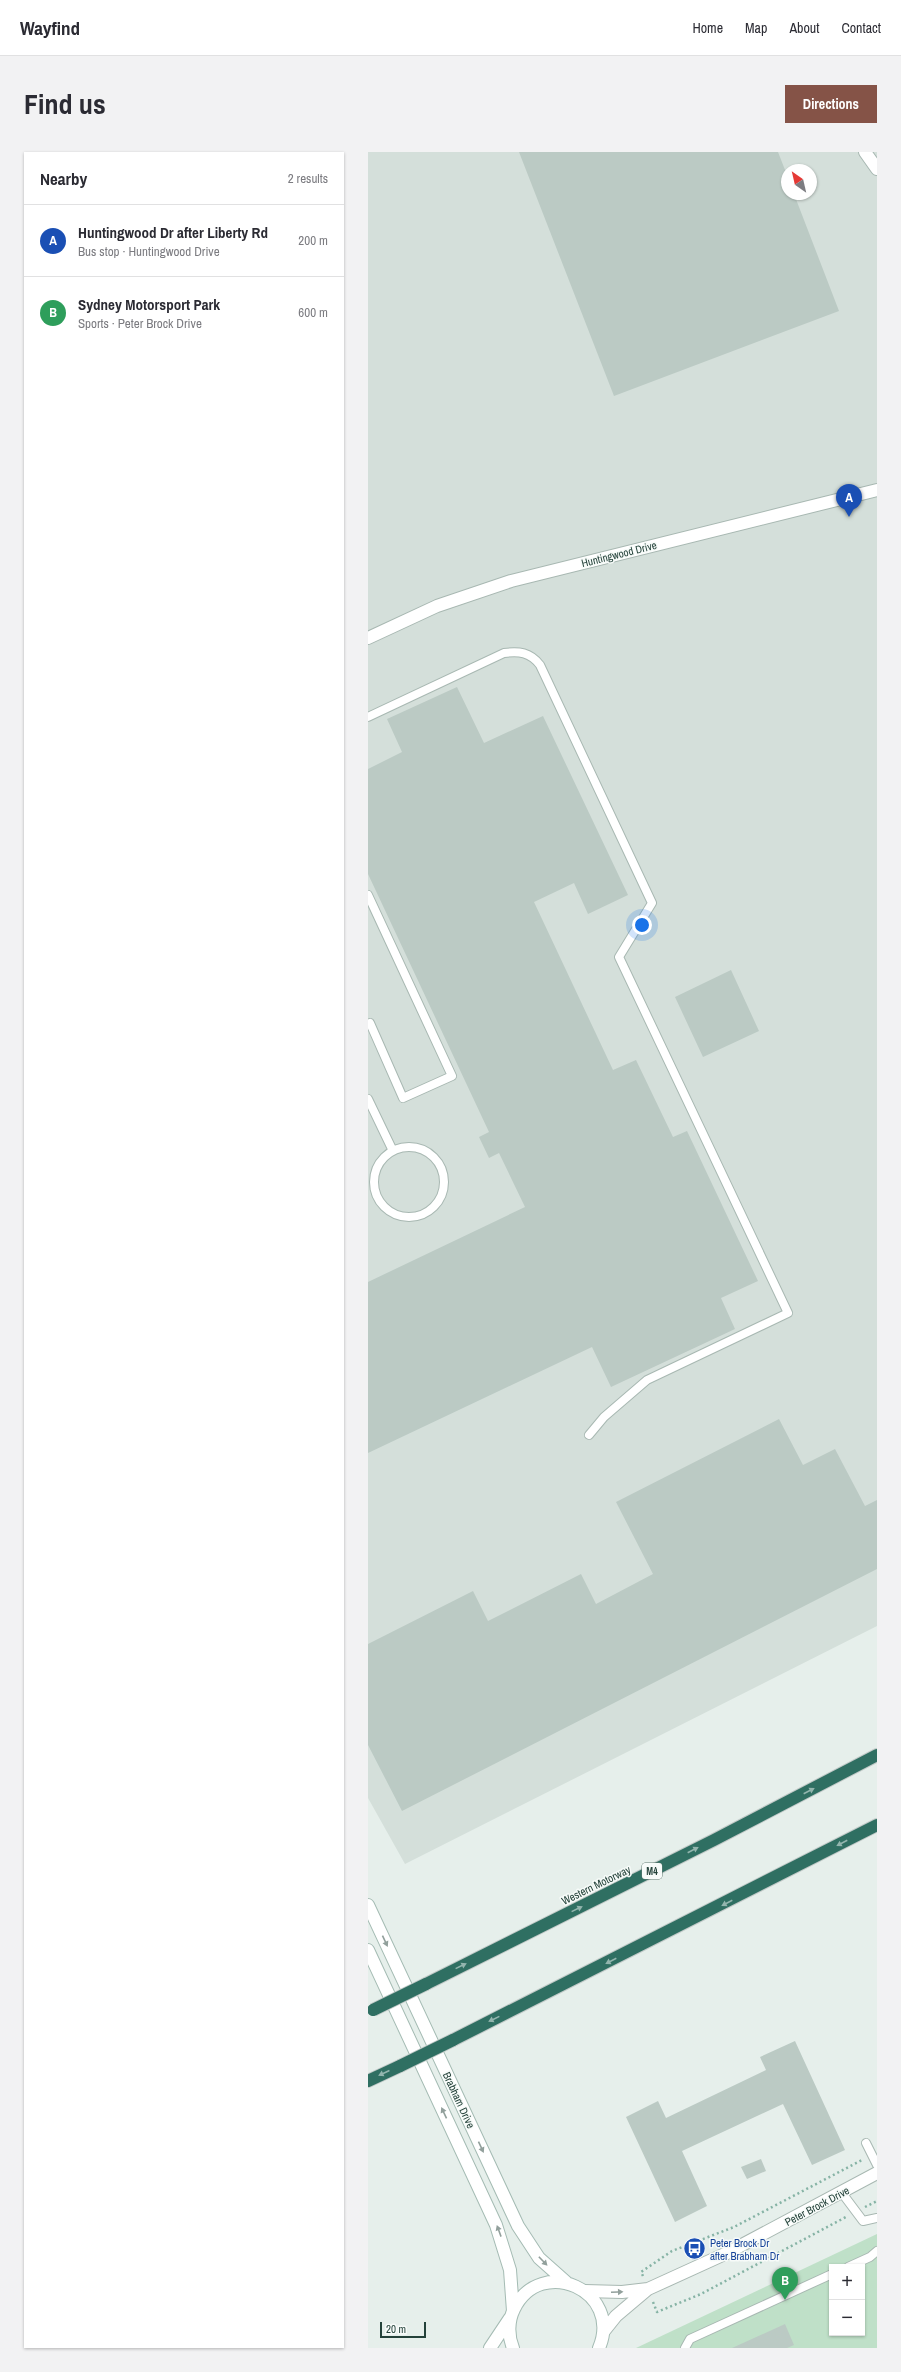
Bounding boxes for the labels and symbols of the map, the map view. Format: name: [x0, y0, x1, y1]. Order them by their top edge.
north arrow: [781, 164, 817, 200]
pin: A: [836, 484, 862, 517]
street label: Huntingwood Drive: [580, 538, 658, 570]
your location: [632, 915, 652, 935]
one-way arrow: [803, 1788, 815, 1794]
one-way arrow: [837, 1840, 848, 1846]
one-way arrow: [688, 1847, 699, 1854]
street label: Western Motorway: [559, 1862, 633, 1908]
road number: M4: [642, 1863, 662, 1879]
one-way arrow: [721, 1899, 733, 1906]
one-way arrow: [571, 1905, 583, 1912]
one-way arrow: [382, 1935, 388, 1947]
one-way arrow: [605, 1958, 617, 1964]
one-way arrow: [455, 1963, 466, 1970]
one-way arrow: [489, 2016, 500, 2022]
one-way arrow: [378, 2070, 390, 2076]
street label: Brabham Drive: [440, 2070, 478, 2130]
one-way arrow: [441, 2108, 447, 2119]
one-way arrow: [478, 2142, 484, 2153]
street label: Peter Brock Drive: [782, 2183, 852, 2229]
one-way arrow: [495, 2225, 501, 2237]
bus stop icon: Peter Brock Dr after Brabham Dr: [681, 2236, 707, 2262]
place label: Peter Brock Dr after Brabham Dr: [710, 2236, 779, 2263]
one-way arrow: [538, 2256, 548, 2266]
pin: B: [772, 2267, 798, 2300]
one-way arrow: [611, 2289, 624, 2295]
scale bar: [380, 2320, 426, 2339]

